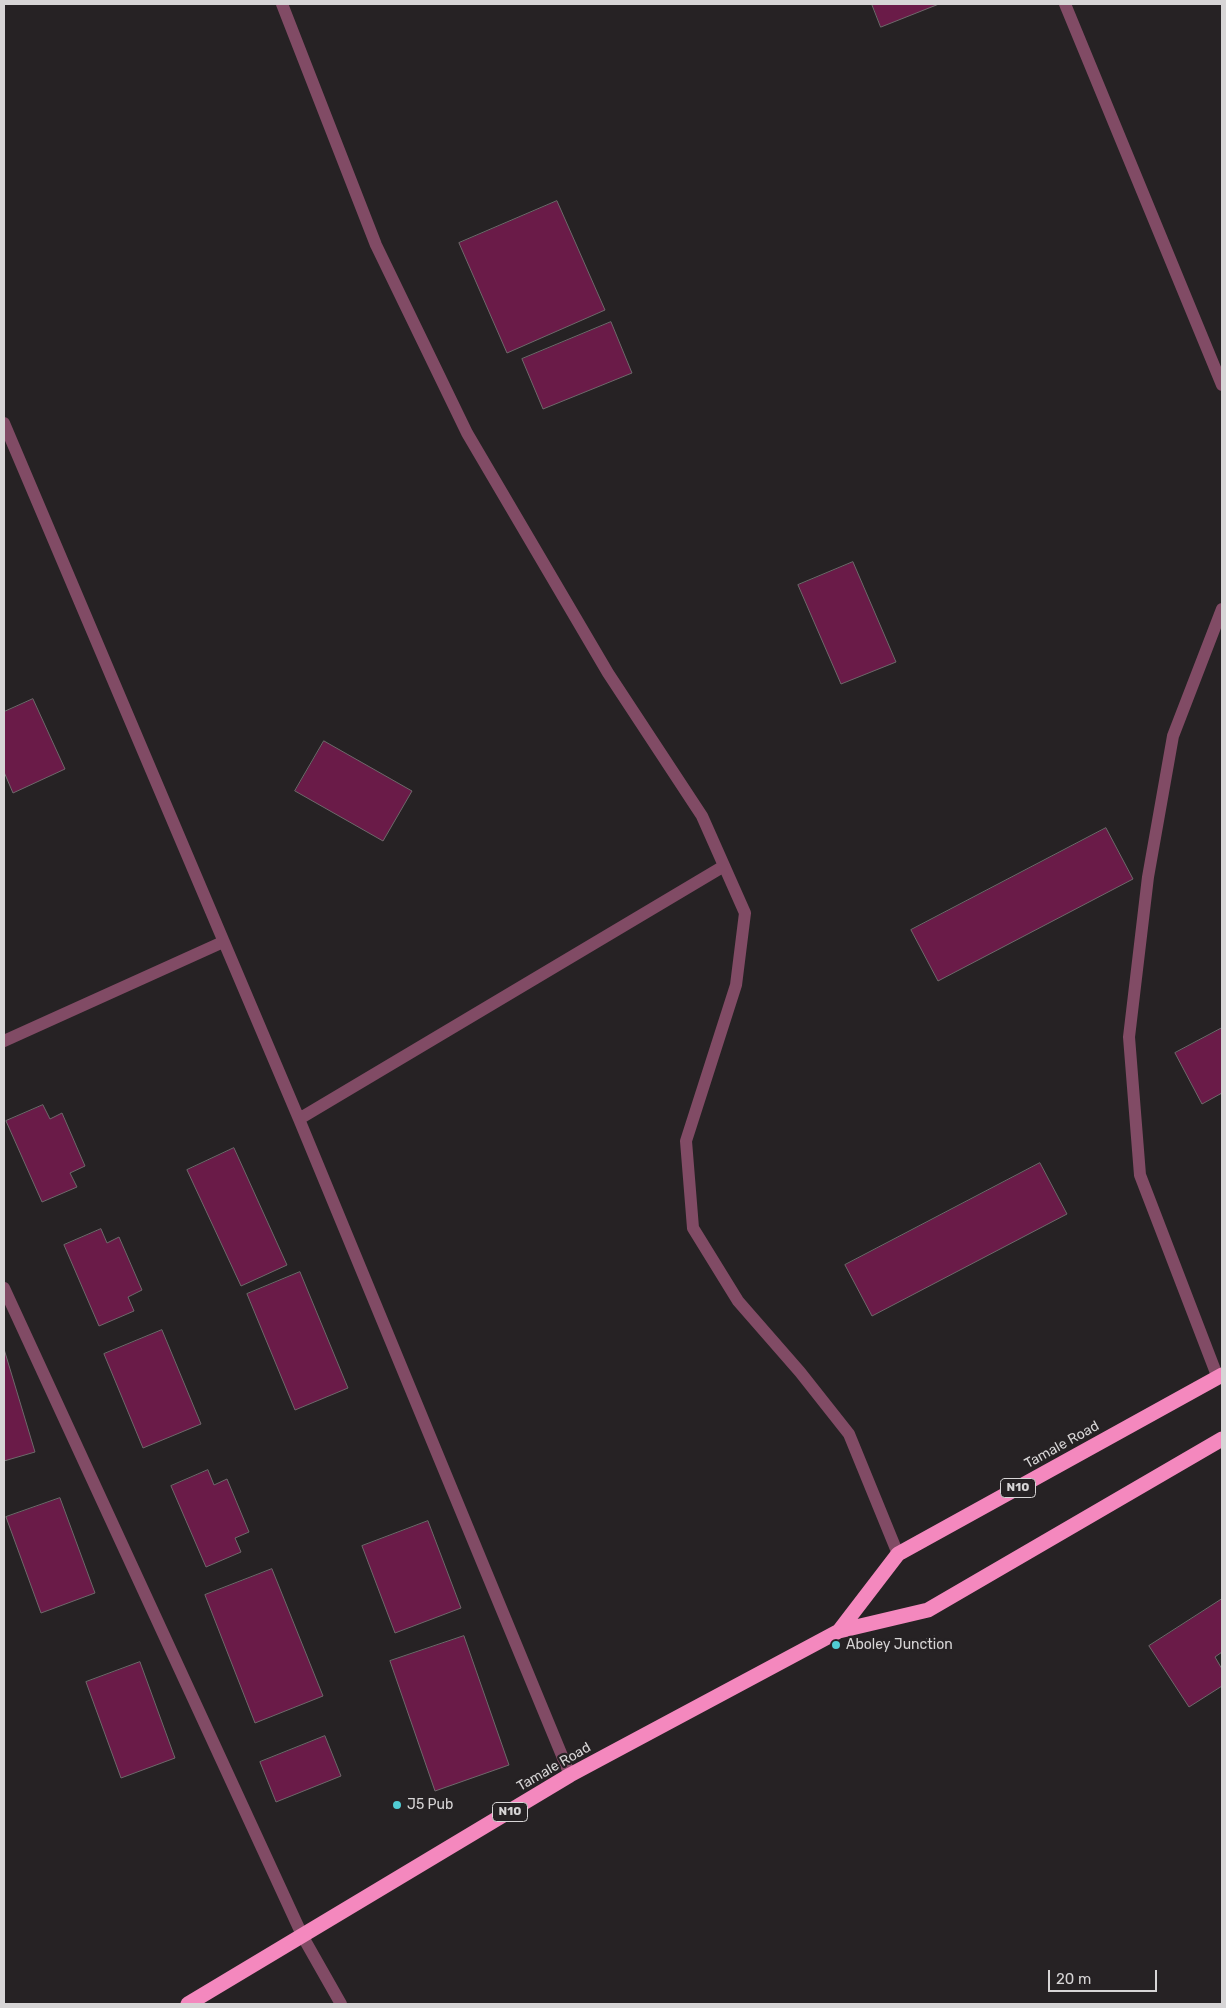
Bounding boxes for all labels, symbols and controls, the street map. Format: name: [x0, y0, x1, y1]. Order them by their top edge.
street label: Tamale Road: [1022, 1418, 1102, 1472]
road number: N10: [1000, 1479, 1036, 1498]
place label: Aboley Junction: [846, 1637, 953, 1653]
marker: Aboley Junction: [830, 1639, 842, 1651]
street label: Tamale Road: [514, 1739, 594, 1795]
place label: J5 Pub: [407, 1797, 453, 1813]
marker: J5 Pub: [391, 1799, 403, 1811]
road number: N10: [492, 1802, 528, 1821]
scale bar: [1051, 1960, 1160, 1992]
text: 20 m: [1056, 1970, 1091, 1988]

